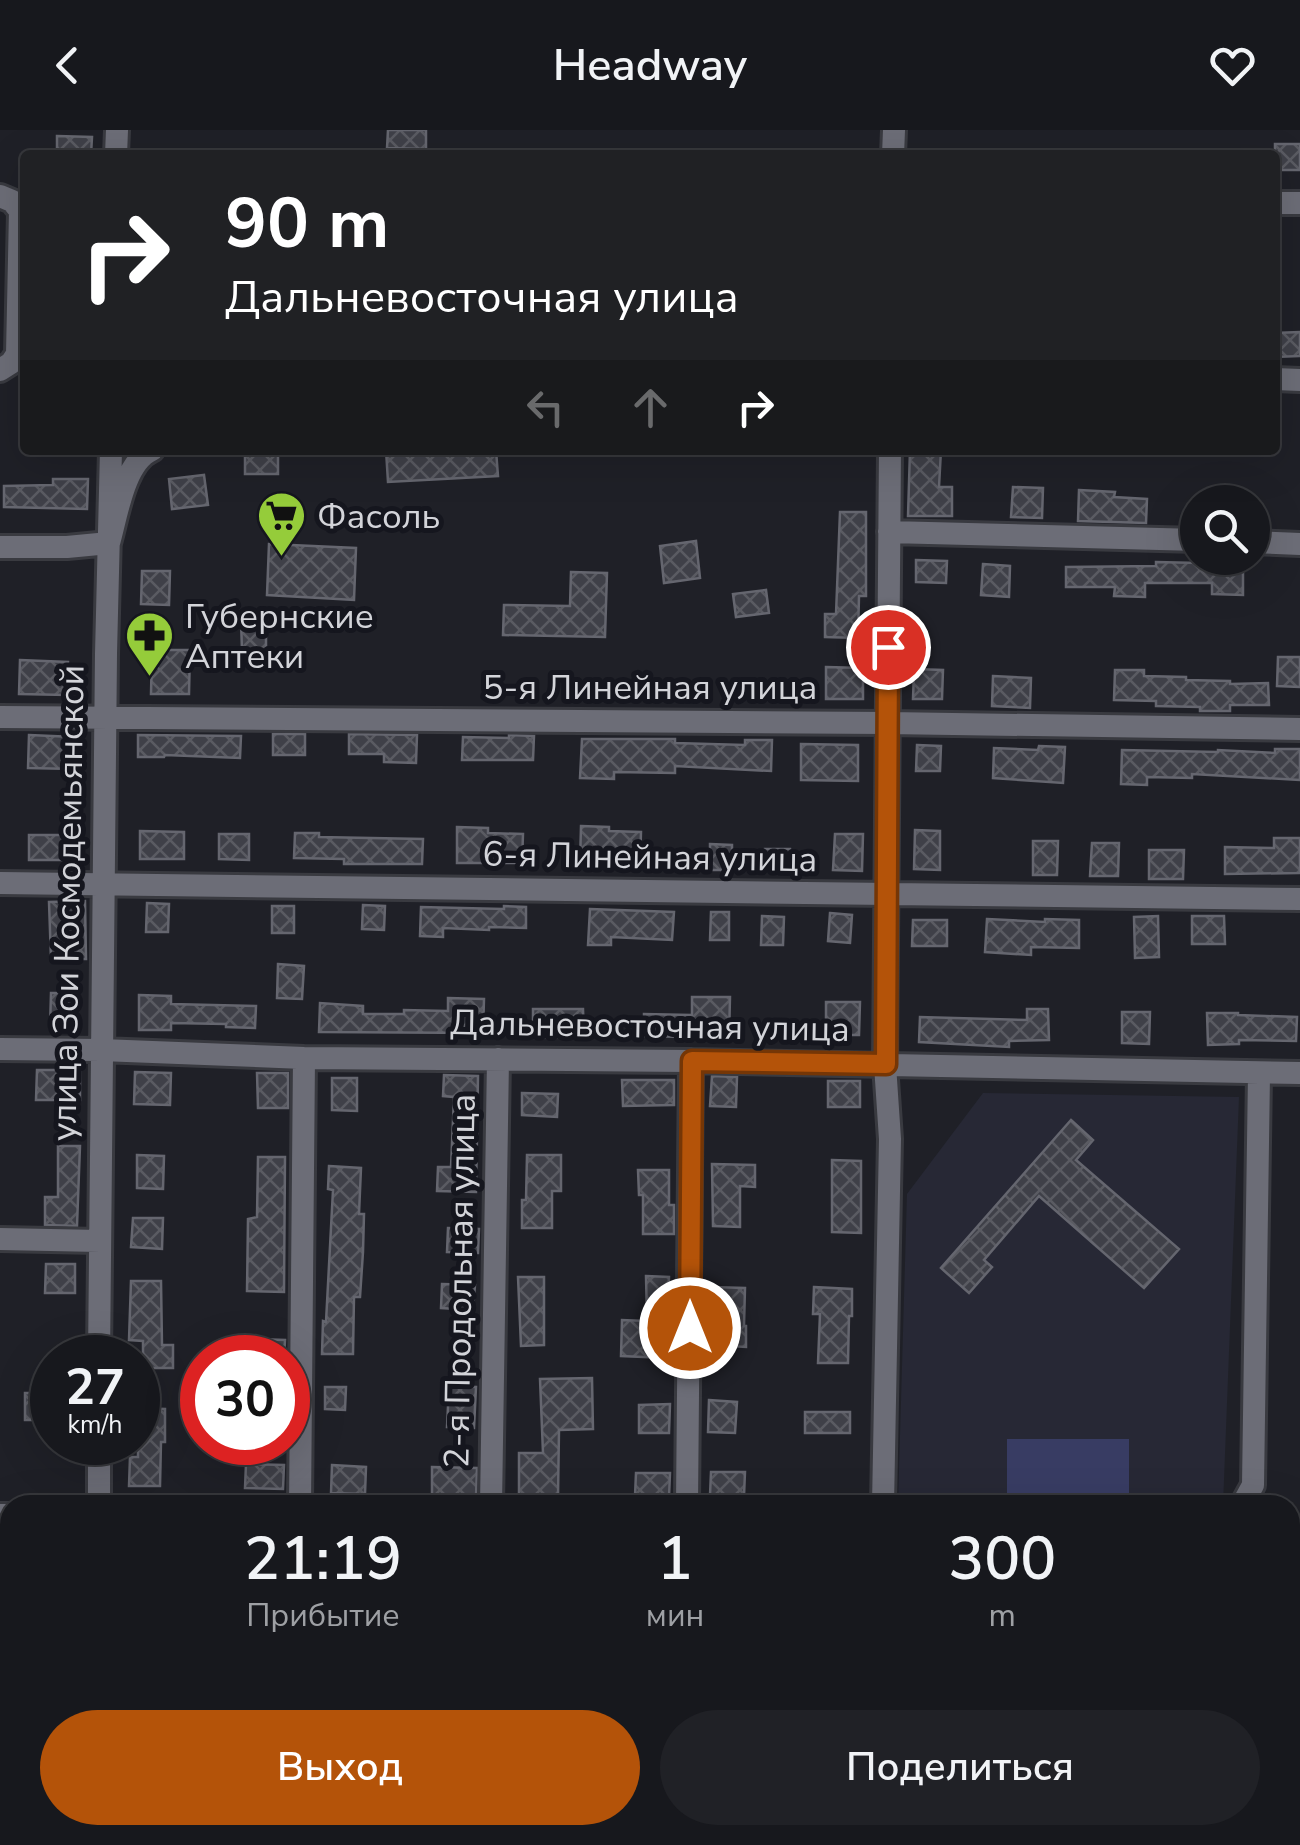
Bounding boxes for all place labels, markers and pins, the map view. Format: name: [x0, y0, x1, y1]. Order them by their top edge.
supermarket icon: Фасоль: [256, 490, 308, 558]
place label: Фасоль: [317, 493, 440, 540]
place label: Губернские Аптеки: [185, 593, 374, 680]
pin: [846, 605, 931, 690]
pharmacy icon: Губернские Аптеки: [124, 610, 176, 678]

